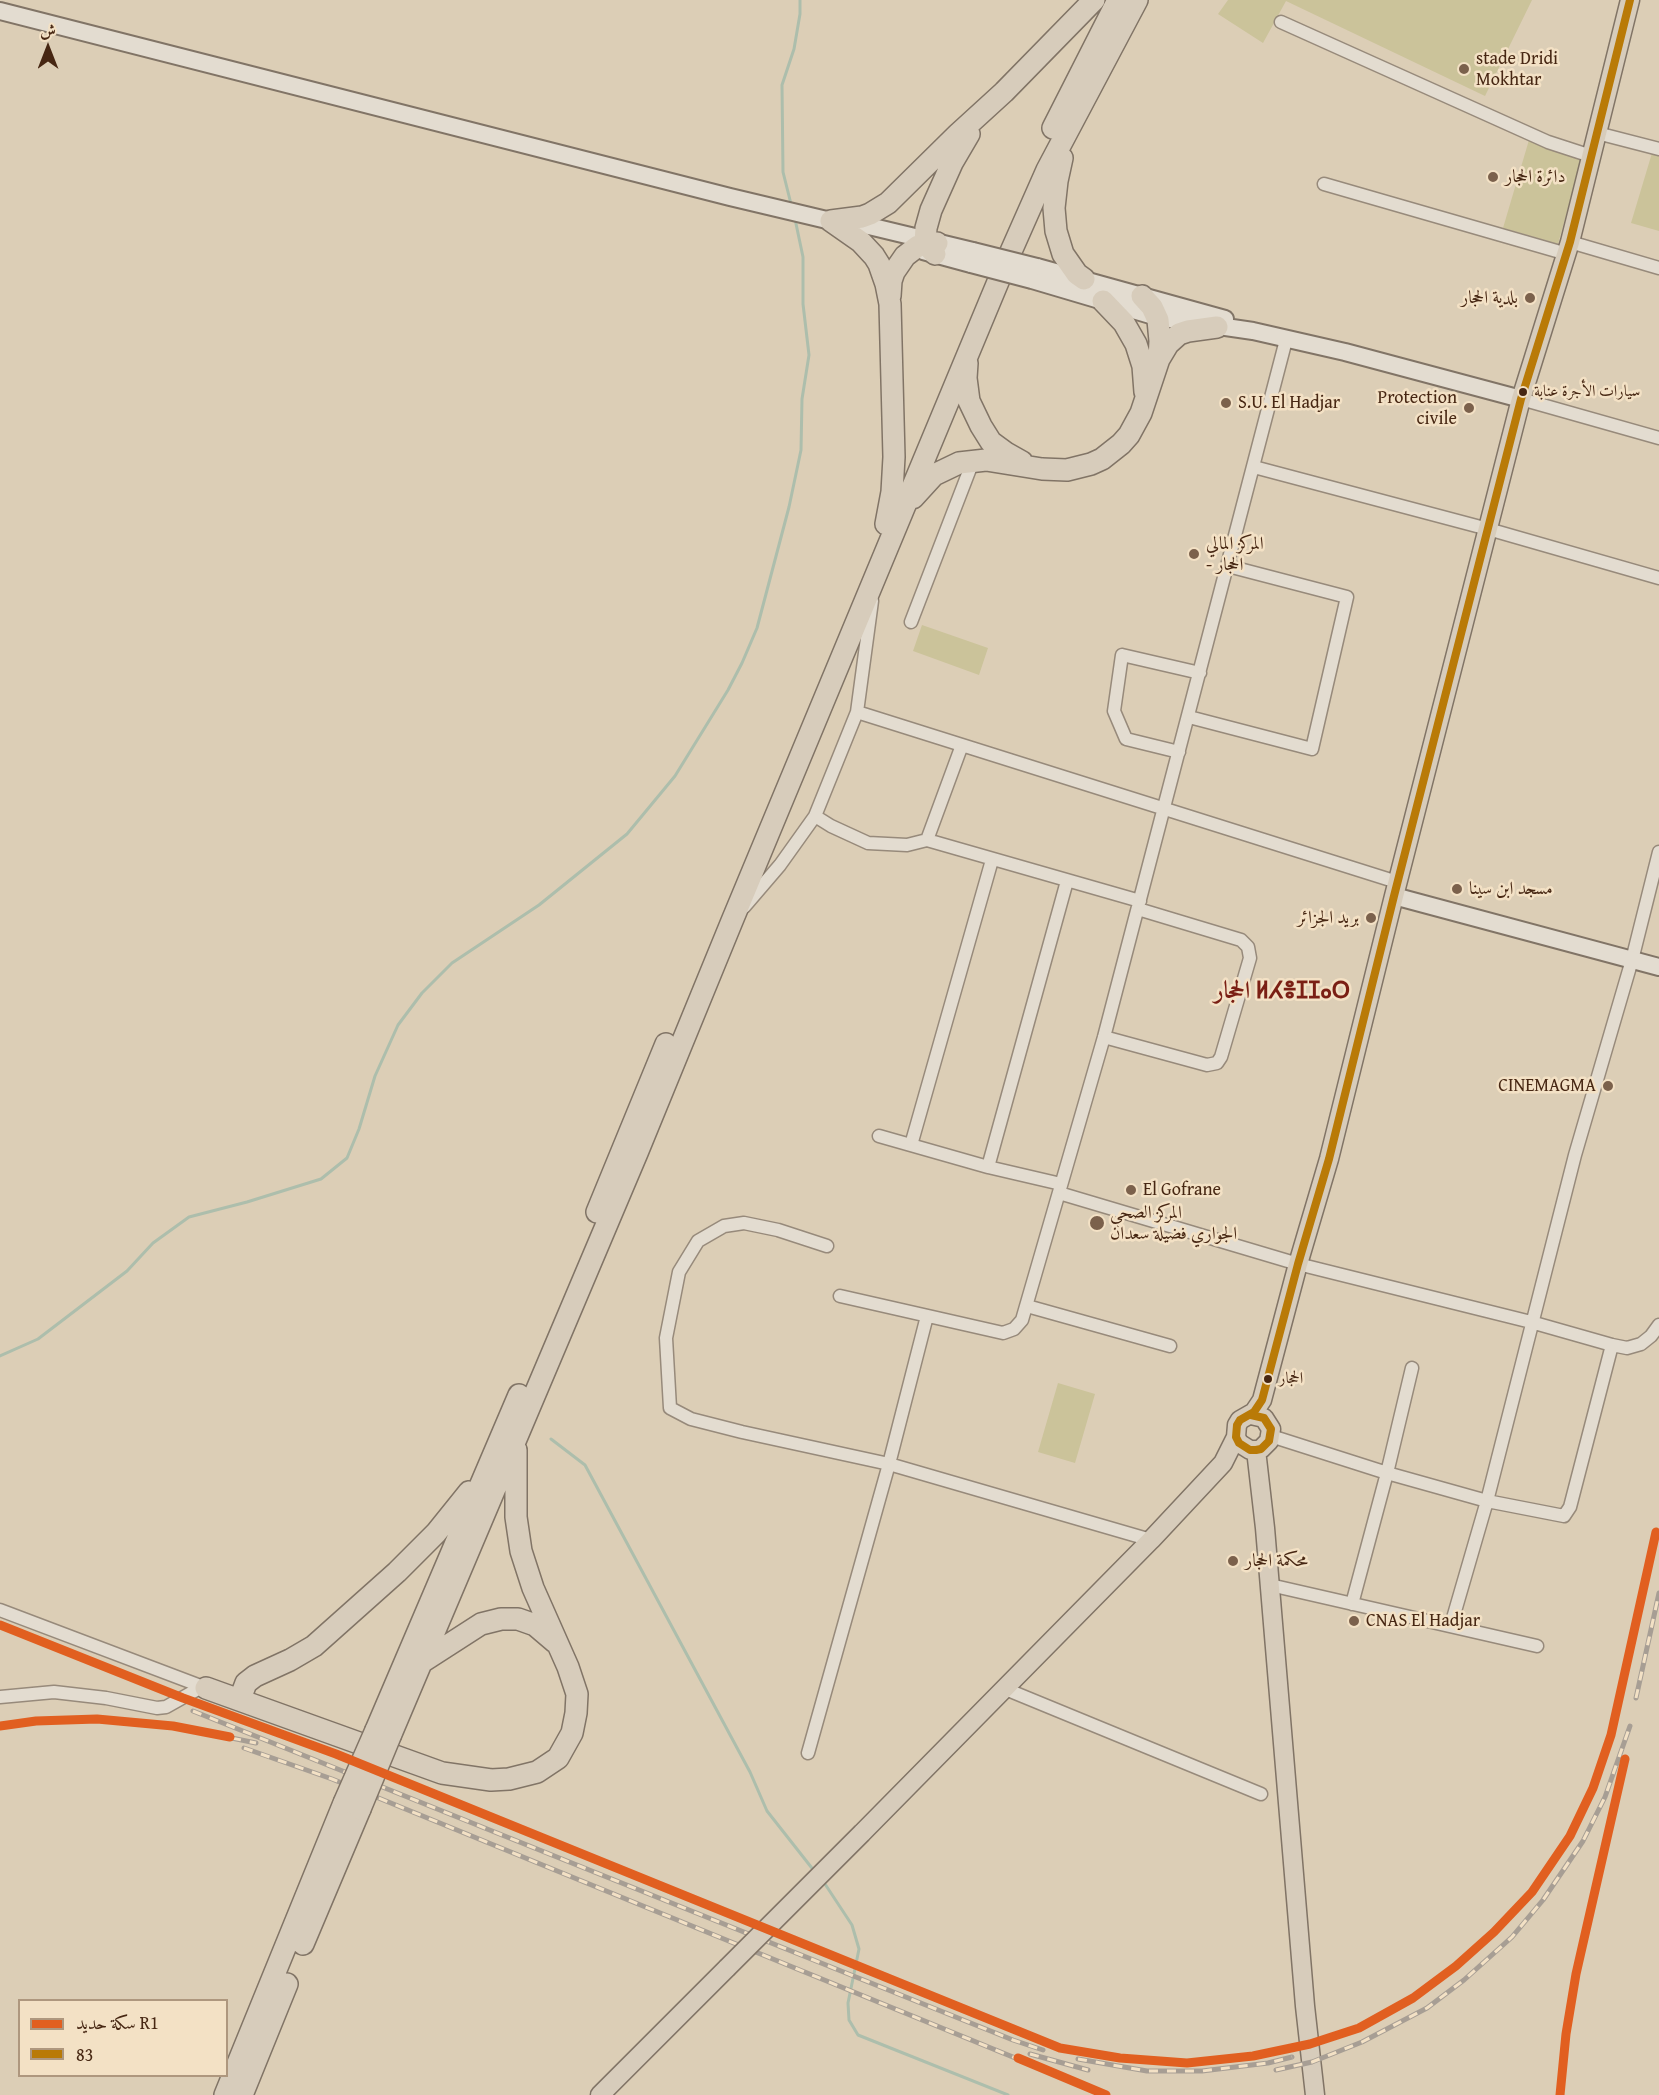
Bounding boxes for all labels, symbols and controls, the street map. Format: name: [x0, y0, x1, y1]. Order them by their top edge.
north arrow: [18, 18, 78, 78]
text: ش: [40, 18, 56, 42]
place label: stade Dridi Mokhtar: [1476, 48, 1558, 90]
marker: stade Dridi Mokhtar: [1457, 62, 1471, 76]
place label: دائرة الحجار: [1505, 166, 1565, 188]
marker: دائرة الحجار: [1486, 170, 1500, 184]
place label: بلدية الحجار: [1461, 287, 1518, 309]
marker: بلدية الحجار: [1523, 291, 1537, 305]
place label: سيارات الأجرة عنابة: [1534, 382, 1640, 402]
marker: سيارات الأجرة عنابة: [1517, 386, 1529, 398]
place label: Protection civile: [1378, 387, 1457, 430]
place label: S.U. El Hadjar: [1238, 392, 1340, 414]
marker: S.U. El Hadjar: [1219, 396, 1233, 410]
marker: Protection civile: [1462, 401, 1476, 415]
place label: المركز المالي - الحجار: [1206, 533, 1264, 576]
marker: المركز المالي - الحجار: [1187, 547, 1201, 561]
place label: مسجد ابن سينا: [1469, 878, 1553, 900]
marker: مسجد ابن سينا: [1450, 882, 1464, 896]
place label: بريد الجزائر: [1297, 907, 1359, 929]
marker: بريد الجزائر: [1364, 911, 1378, 925]
district label: الحجار ⵍⵃⴻⵊⵊⴰⵔ: [1214, 978, 1350, 1006]
place label: CINEMAGMA: [1498, 1075, 1596, 1097]
marker: CINEMAGMA: [1601, 1079, 1615, 1093]
place label: El Gofrane: [1143, 1179, 1221, 1201]
marker: El Gofrane: [1124, 1183, 1138, 1197]
place label: المركز الصحي الجواري فضيلة سعدان: [1110, 1202, 1237, 1244]
marker: المركز الصحي الجواري فضيلة سعدان: [1088, 1214, 1106, 1232]
place label: الحجار: [1279, 1369, 1303, 1389]
marker: الحجار: [1262, 1373, 1274, 1385]
place label: محكمة الحجار: [1245, 1550, 1308, 1572]
marker: محكمة الحجار: [1226, 1554, 1240, 1568]
place label: CNAS El Hadjar: [1366, 1610, 1480, 1632]
marker: CNAS El Hadjar: [1347, 1614, 1361, 1628]
legend: [18, 1999, 228, 2077]
text: سكة حديد R1: [76, 2009, 159, 2036]
text: 83: [76, 2041, 93, 2068]

